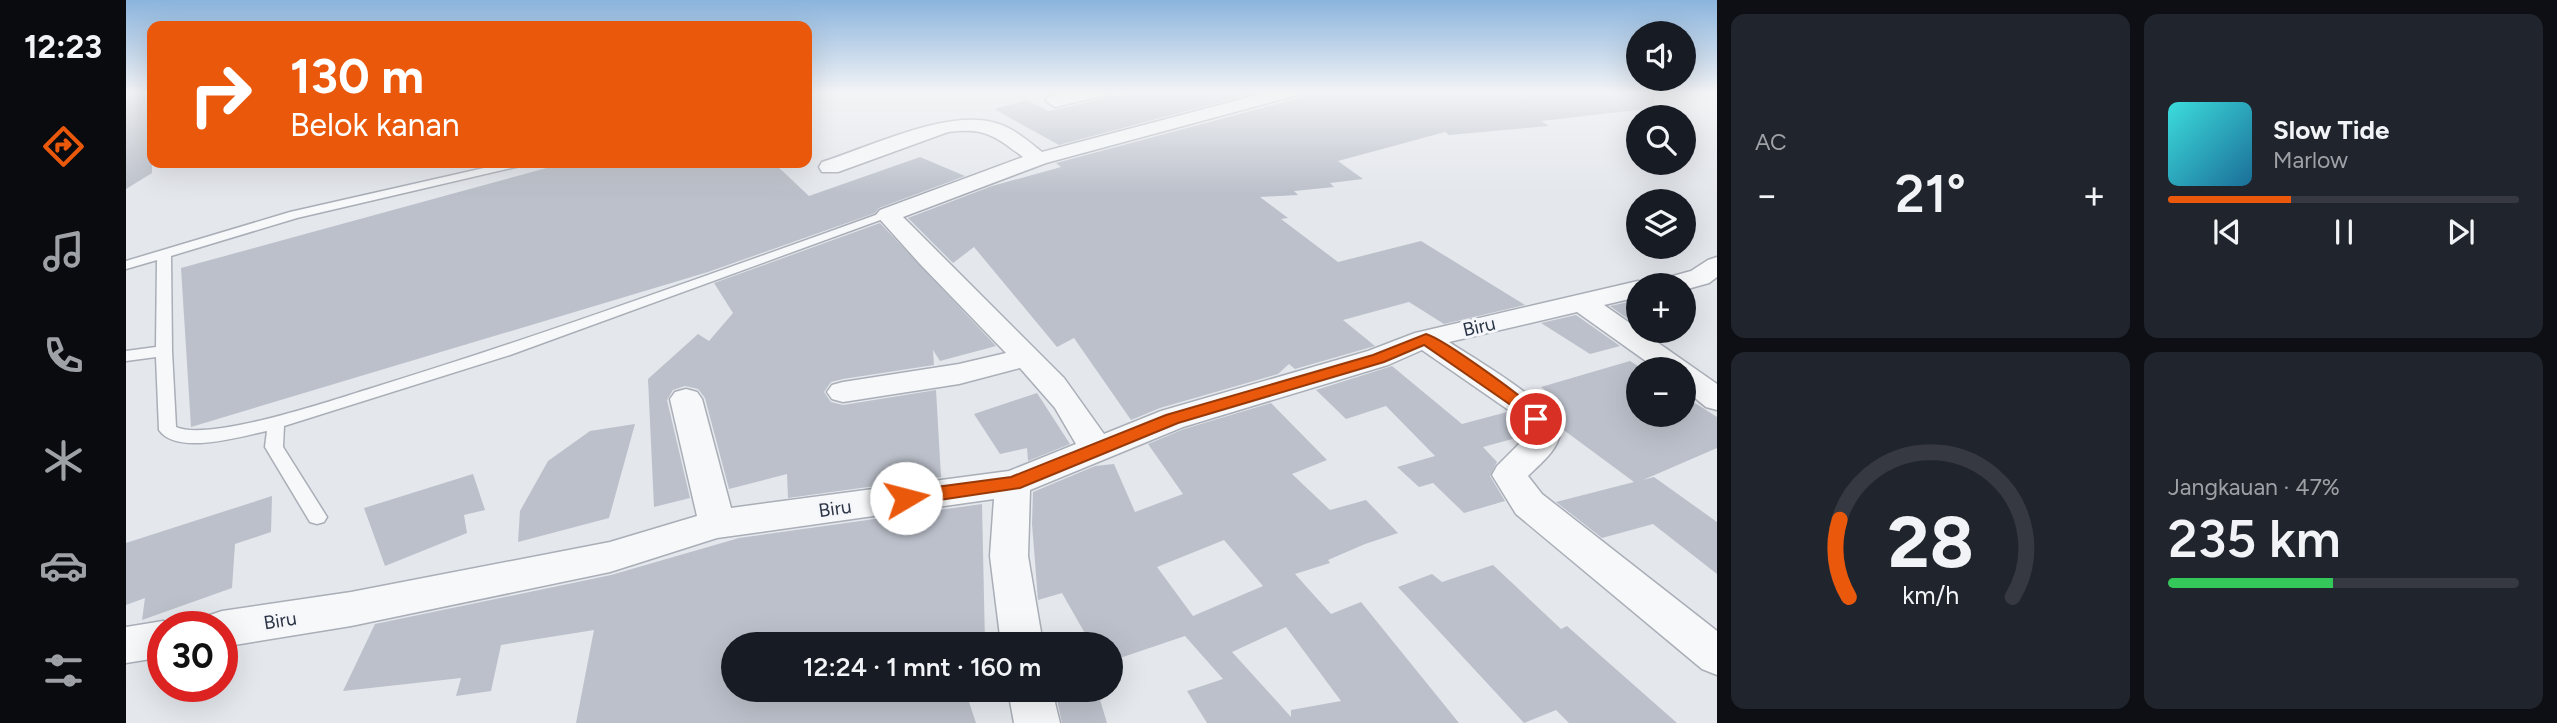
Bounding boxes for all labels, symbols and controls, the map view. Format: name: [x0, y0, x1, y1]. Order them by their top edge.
map controls: [1626, 21, 1696, 427]
button: sound: [1626, 21, 1696, 91]
text: 12:23: [24, 28, 102, 66]
text: 130 m: [290, 46, 424, 105]
icon: right: [175, 49, 266, 140]
button: search: [1626, 105, 1696, 175]
text: Belok kanan: [290, 106, 460, 144]
text: Slow Tide: [2273, 114, 2389, 146]
icon: directions: [39, 122, 88, 171]
text: AC: [1755, 128, 1787, 156]
text: Marlow: [2273, 146, 2348, 174]
text: 21°: [1895, 163, 1966, 225]
text: −: [1755, 172, 1779, 218]
text: +: [2082, 172, 2106, 218]
button: layers: [1626, 189, 1696, 259]
icon: previous: [2208, 213, 2246, 251]
icon: pause: [2325, 213, 2363, 251]
icon: next: [2442, 213, 2480, 251]
icon: music: [39, 227, 88, 276]
button: +: [1626, 273, 1696, 343]
street label: Biru: [1460, 312, 1498, 341]
icon: phone: [39, 331, 88, 380]
button: −: [1626, 357, 1696, 427]
pin: [1506, 389, 1566, 449]
icon: arrive: [1517, 400, 1555, 438]
icon: climate: [39, 436, 88, 485]
position arrow: [869, 461, 943, 535]
text: Jangkauan · 47%: [2168, 473, 2340, 501]
street label: Biru: [817, 495, 853, 522]
text: 28: [1887, 498, 1974, 585]
text: 235 km: [2168, 508, 2341, 570]
icon: car: [39, 541, 88, 590]
text: km/h: [1902, 579, 1959, 609]
street label: Biru: [262, 607, 298, 634]
speed limit sign: 30: [147, 611, 238, 702]
icon: filters: [39, 646, 88, 695]
text: 12:24 · 1 mnt · 160 m: [803, 651, 1041, 683]

